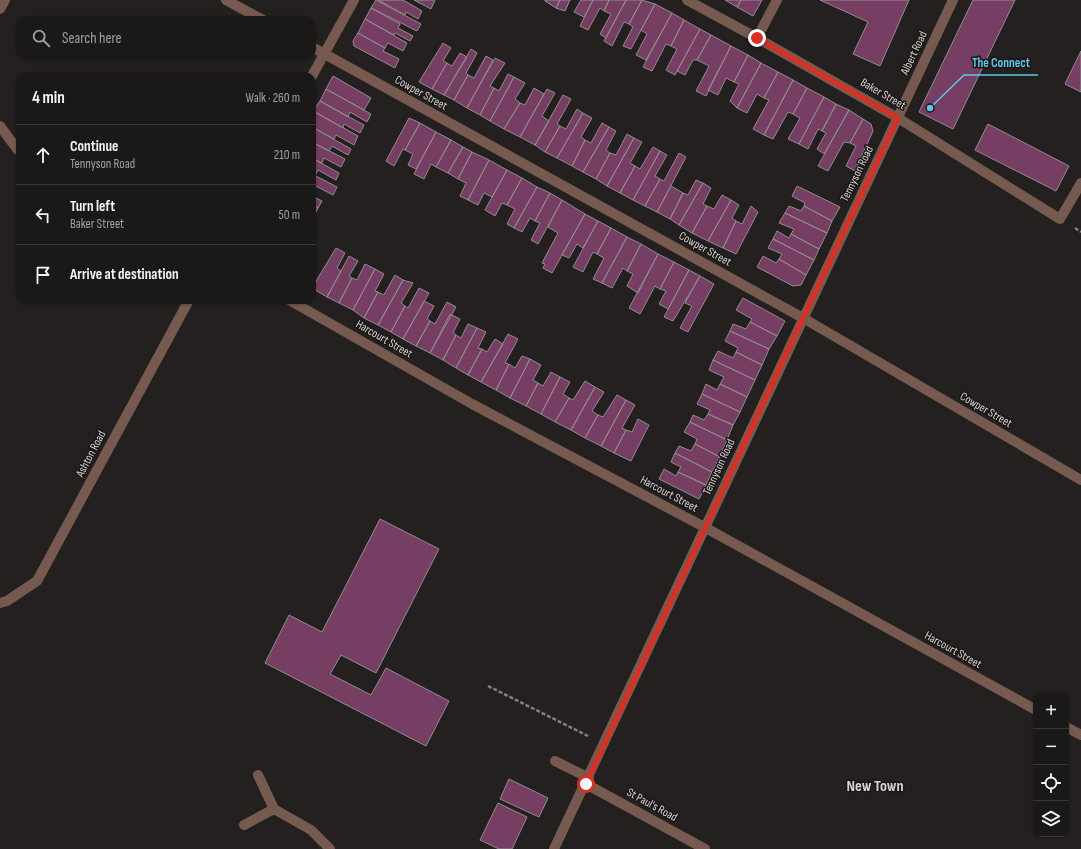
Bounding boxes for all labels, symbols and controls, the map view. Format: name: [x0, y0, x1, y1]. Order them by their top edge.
search box: [16, 16, 316, 60]
icon: search: [30, 27, 52, 49]
text: Search here: [62, 29, 122, 48]
route end: [748, 29, 766, 47]
street label: Albert Road: [897, 29, 931, 78]
callout: The Connect: [964, 50, 1038, 75]
text: The Connect: [972, 55, 1031, 71]
street label: Cowper Street: [392, 72, 450, 114]
street label: Baker Street: [858, 75, 909, 113]
text: 4 min: [32, 88, 65, 108]
text: Walk · 260 m: [246, 90, 300, 106]
text: Continue: [70, 137, 119, 156]
icon: ahead: [32, 144, 54, 166]
street label: Tennyson Road: [837, 144, 877, 204]
text: 210 m: [274, 147, 300, 163]
text: Tennyson Road: [70, 156, 135, 172]
text: Turn left: [70, 197, 115, 216]
icon: left: [32, 204, 54, 226]
text: 50 m: [279, 207, 300, 223]
text: Baker Street: [70, 216, 124, 232]
street label: Cowper Street: [676, 228, 734, 270]
icon: arrive: [32, 264, 54, 286]
text: Arrive at destination: [70, 265, 179, 284]
street label: Harcourt Street: [353, 317, 415, 361]
street label: Cowper Street: [957, 389, 1015, 431]
street label: Ashton Road: [72, 428, 109, 481]
street label: Tennyson Road: [700, 437, 738, 497]
street label: Harcourt Street: [638, 473, 701, 516]
street label: Harcourt Street: [922, 628, 985, 672]
map controls: [1033, 693, 1069, 837]
button: +: [1033, 693, 1069, 729]
button: −: [1033, 729, 1069, 765]
button: locate: [1033, 765, 1069, 801]
route start: [577, 775, 595, 793]
district label: New Town: [846, 777, 904, 796]
street label: St Paul's Road: [624, 785, 680, 825]
button: layers: [1033, 801, 1069, 837]

